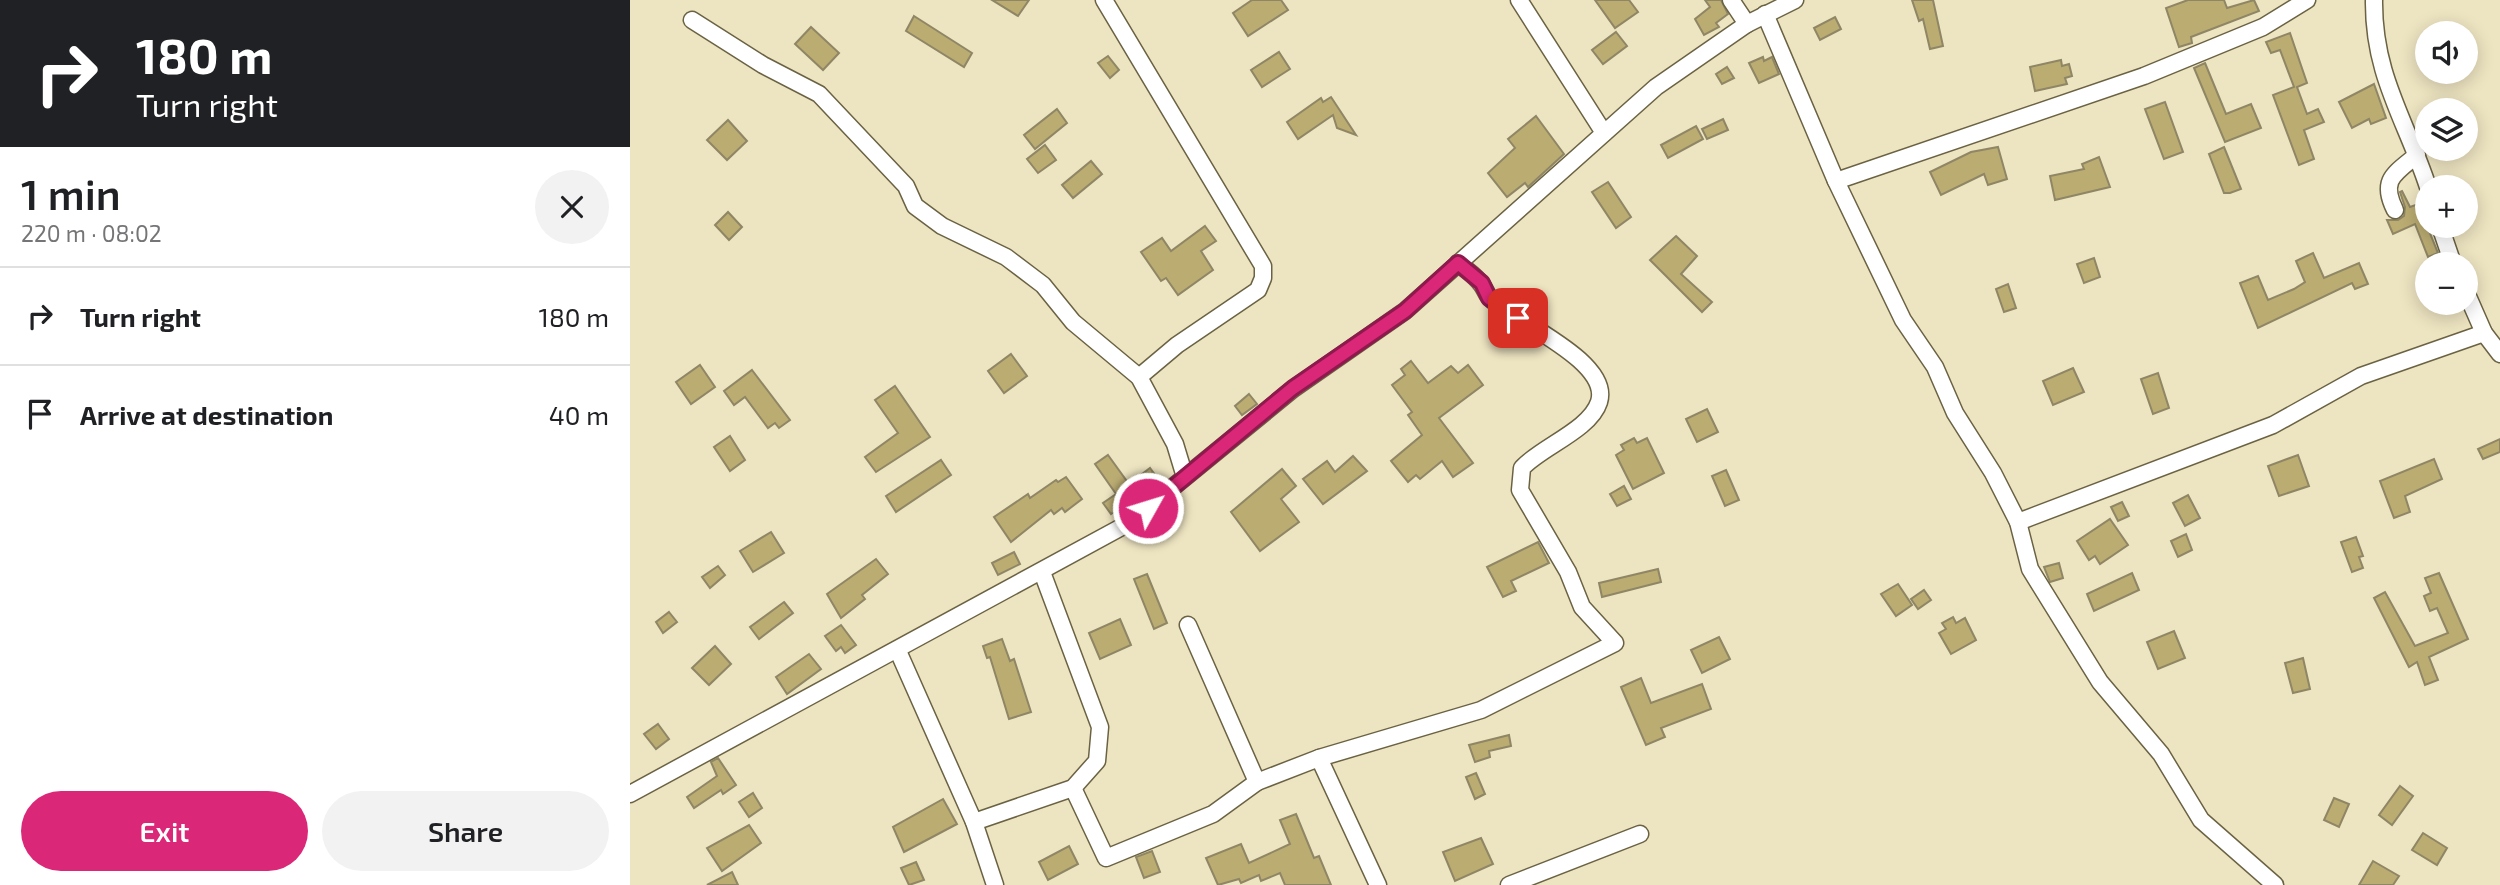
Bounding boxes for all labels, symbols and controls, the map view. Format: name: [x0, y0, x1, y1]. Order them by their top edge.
map controls: [2415, 21, 2478, 315]
button: sound: [2415, 21, 2478, 84]
text: 180 m: [136, 25, 272, 84]
icon: right: [21, 28, 112, 119]
text: Turn right: [136, 85, 278, 123]
button: layers: [2415, 98, 2478, 161]
text: 1 min: [21, 168, 121, 218]
button: close: [535, 170, 609, 244]
button: +: [2415, 175, 2478, 238]
text: 220 m · 08:02: [21, 219, 162, 247]
button: −: [2415, 252, 2478, 315]
pin: [1488, 288, 1548, 348]
icon: right: [21, 297, 59, 335]
icon: arrive: [1499, 299, 1537, 337]
text: Turn right: [80, 301, 201, 332]
text: 180 m: [539, 301, 609, 332]
icon: arrive: [21, 395, 59, 433]
text: Arrive at destination: [80, 399, 333, 430]
text: 40 m: [549, 399, 609, 430]
position arrow: [1111, 471, 1185, 545]
button: Exit: [21, 791, 308, 871]
button: Share: [322, 791, 609, 871]

